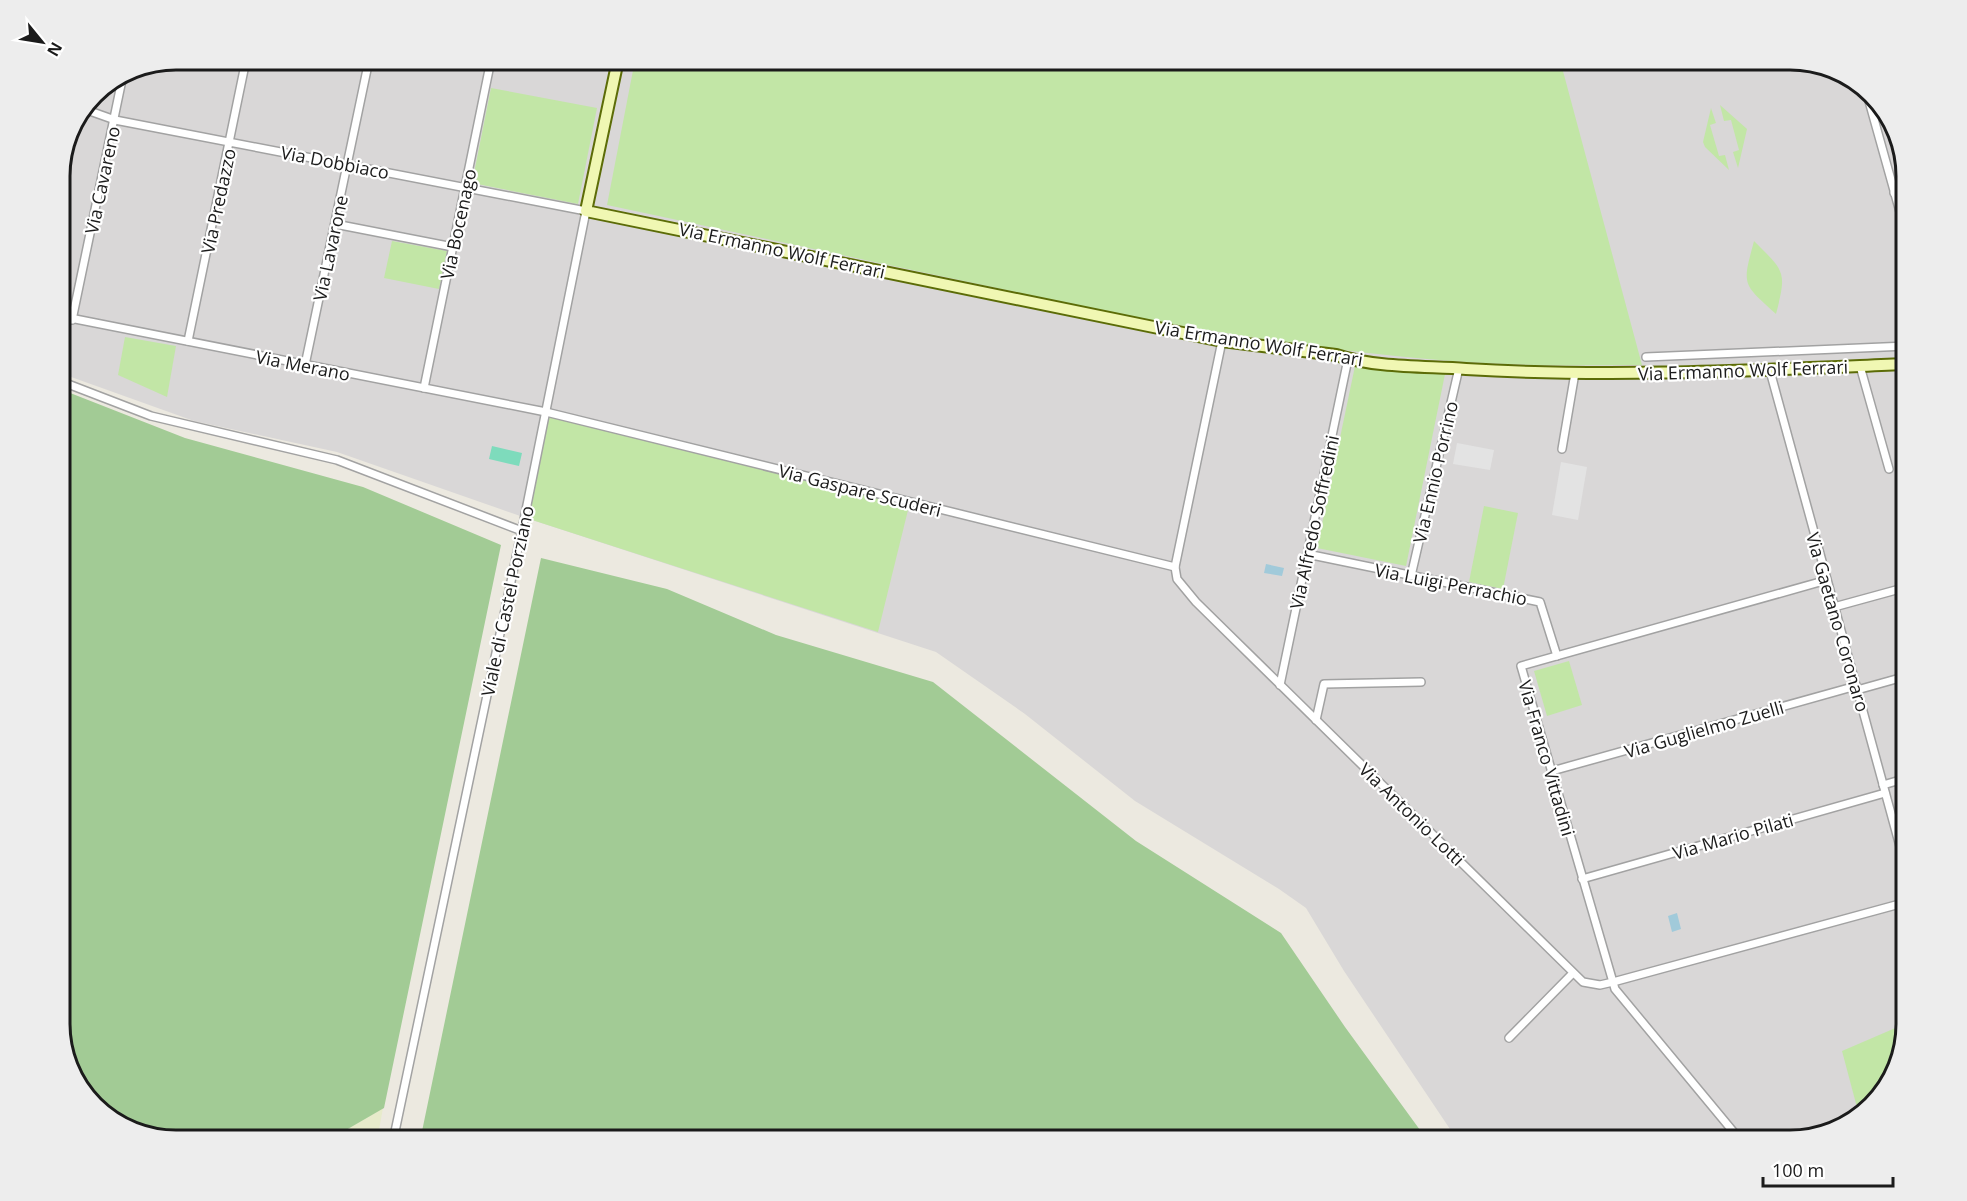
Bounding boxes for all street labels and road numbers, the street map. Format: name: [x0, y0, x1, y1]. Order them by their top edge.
street label: Via Cavareno: [79, 124, 125, 236]
street label: Via Dobbiaco: [279, 140, 391, 184]
street label: Via Predazzo: [195, 146, 241, 256]
street label: Via Bocenago: [435, 166, 481, 282]
street label: Via Lavarone: [307, 193, 353, 303]
street label: Via Ermanno Wolf Ferrari: [677, 216, 887, 284]
street label: Via Ermanno Wolf Ferrari: [1153, 315, 1365, 371]
street label: Via Merano: [254, 344, 352, 386]
street label: Via Ermanno Wolf Ferrari: [1637, 354, 1849, 386]
street label: Via Ennio Porrino: [1407, 399, 1463, 545]
street label: Via Alfredo Soffredini: [1284, 433, 1344, 611]
street label: Via Gaspare Scuderi: [776, 458, 944, 522]
street label: Viale di Castel Porziano: [475, 503, 539, 699]
street label: Via Gaetano Coronaro: [1801, 529, 1875, 715]
street label: Via Luigi Perrachio: [1373, 557, 1529, 611]
street label: Via Franco Vittadini: [1513, 677, 1581, 839]
street label: Via Guglielmo Zuelli: [1621, 695, 1787, 763]
street label: Via Antonio Lotti: [1354, 757, 1470, 871]
street label: Via Mario Pilati: [1670, 807, 1796, 865]

